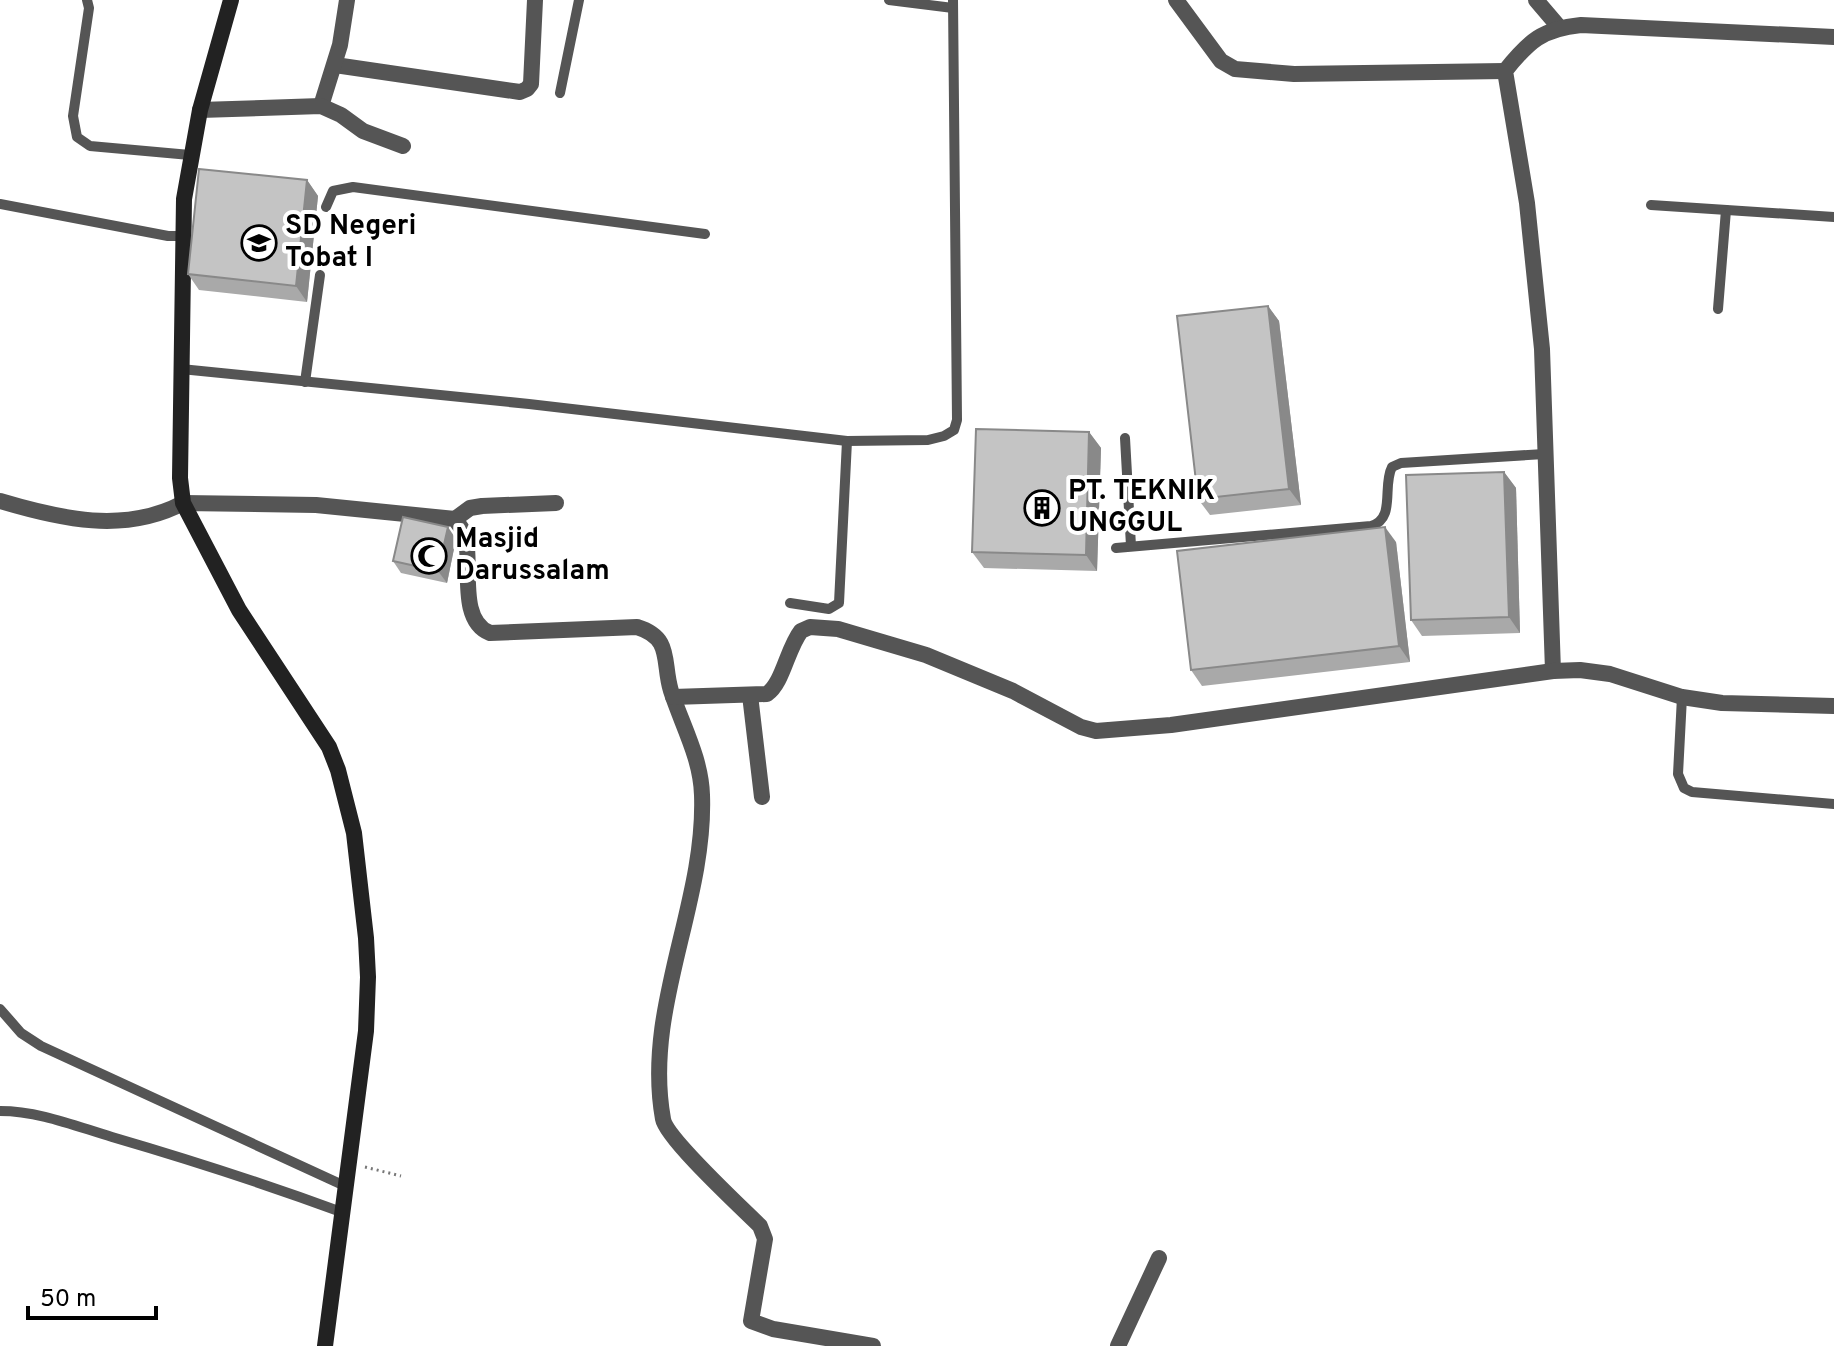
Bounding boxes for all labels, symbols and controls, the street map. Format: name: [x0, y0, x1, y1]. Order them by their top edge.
place label: SD Negeri Tobat I: [285, 209, 416, 277]
school or university icon: SD Negeri Tobat I: [240, 224, 278, 262]
place label: PT. TEKNIK UNGGUL: [1068, 474, 1215, 542]
building icon: PT. TEKNIK UNGGUL: [1023, 489, 1061, 527]
place label: Masjid Darussalam: [455, 522, 610, 590]
mosque icon: Masjid Darussalam: [410, 537, 448, 575]
scale bar: [28, 1270, 156, 1320]
text: 50 m: [40, 1285, 96, 1315]

